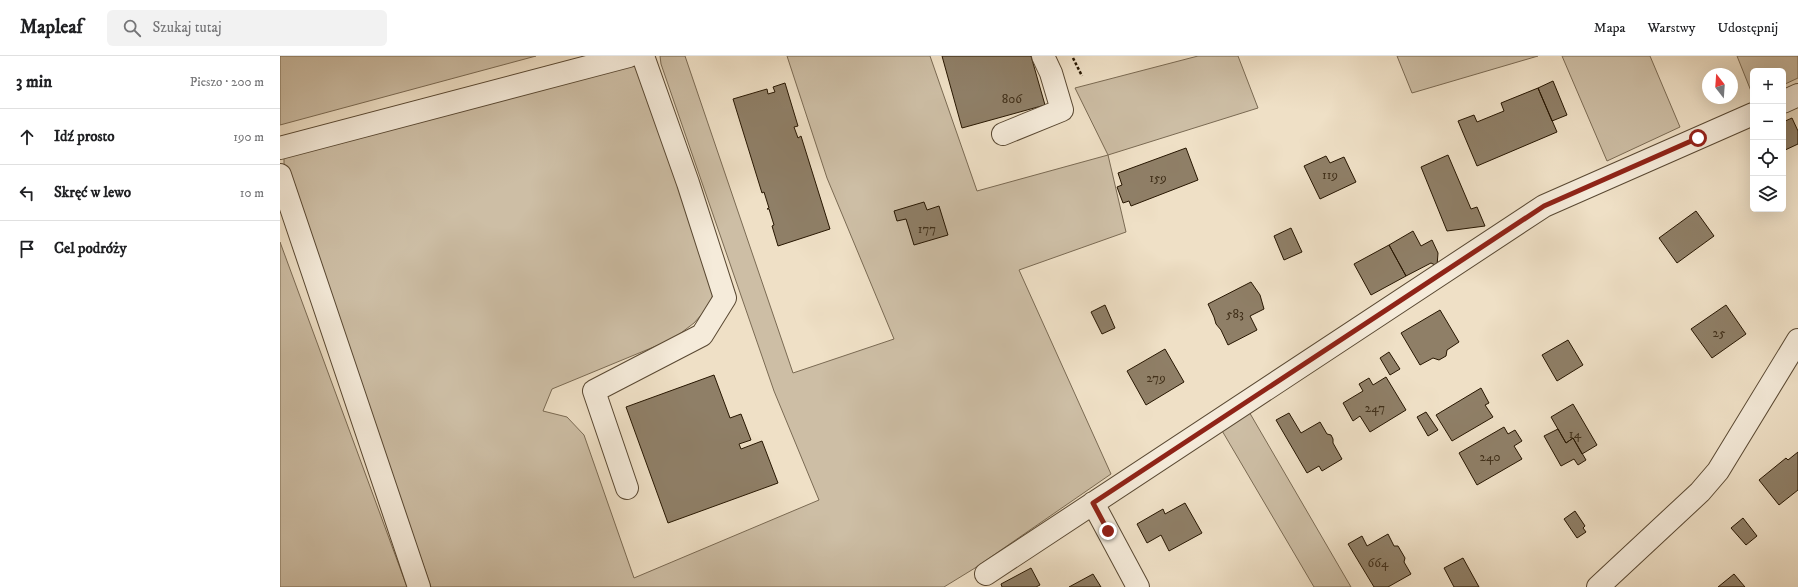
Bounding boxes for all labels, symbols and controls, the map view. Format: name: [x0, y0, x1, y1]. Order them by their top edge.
search box: [107, 10, 387, 46]
text: Mapleaf: [20, 16, 83, 39]
icon: search: [121, 17, 143, 39]
text: Szukaj tutaj: [153, 18, 222, 37]
text: Mapa: [1594, 19, 1626, 37]
text: Warstwy: [1648, 19, 1695, 37]
text: Udostępnij: [1717, 19, 1778, 37]
north arrow: [1702, 68, 1738, 104]
map controls: [1750, 68, 1786, 212]
button: +: [1750, 68, 1786, 104]
text: 3 min: [16, 71, 52, 93]
text: Pieszo · 200 m: [190, 74, 264, 90]
house number: 806: [1002, 91, 1023, 107]
button: −: [1750, 104, 1786, 140]
icon: ahead: [16, 126, 38, 148]
text: Idź prosto: [54, 127, 115, 146]
text: 190 m: [233, 129, 264, 145]
route start: [1689, 129, 1707, 147]
button: locate: [1750, 140, 1786, 176]
house number: 119: [1322, 167, 1338, 183]
house number: 159: [1149, 170, 1167, 186]
button: layers: [1750, 176, 1786, 212]
icon: left: [16, 182, 38, 204]
text: Skręć w lewo: [54, 183, 131, 202]
text: 10 m: [240, 185, 264, 201]
house number: 177: [918, 221, 936, 237]
icon: arrive: [16, 238, 38, 260]
text: Cel podróży: [54, 239, 127, 258]
house number: 583: [1226, 306, 1244, 322]
house number: 25: [1713, 325, 1726, 341]
house number: 279: [1146, 370, 1166, 386]
house number: 247: [1365, 400, 1385, 416]
house number: 14: [1569, 426, 1582, 442]
house number: 240: [1480, 449, 1500, 465]
route end: [1099, 522, 1117, 540]
house number: 664: [1367, 555, 1389, 571]

